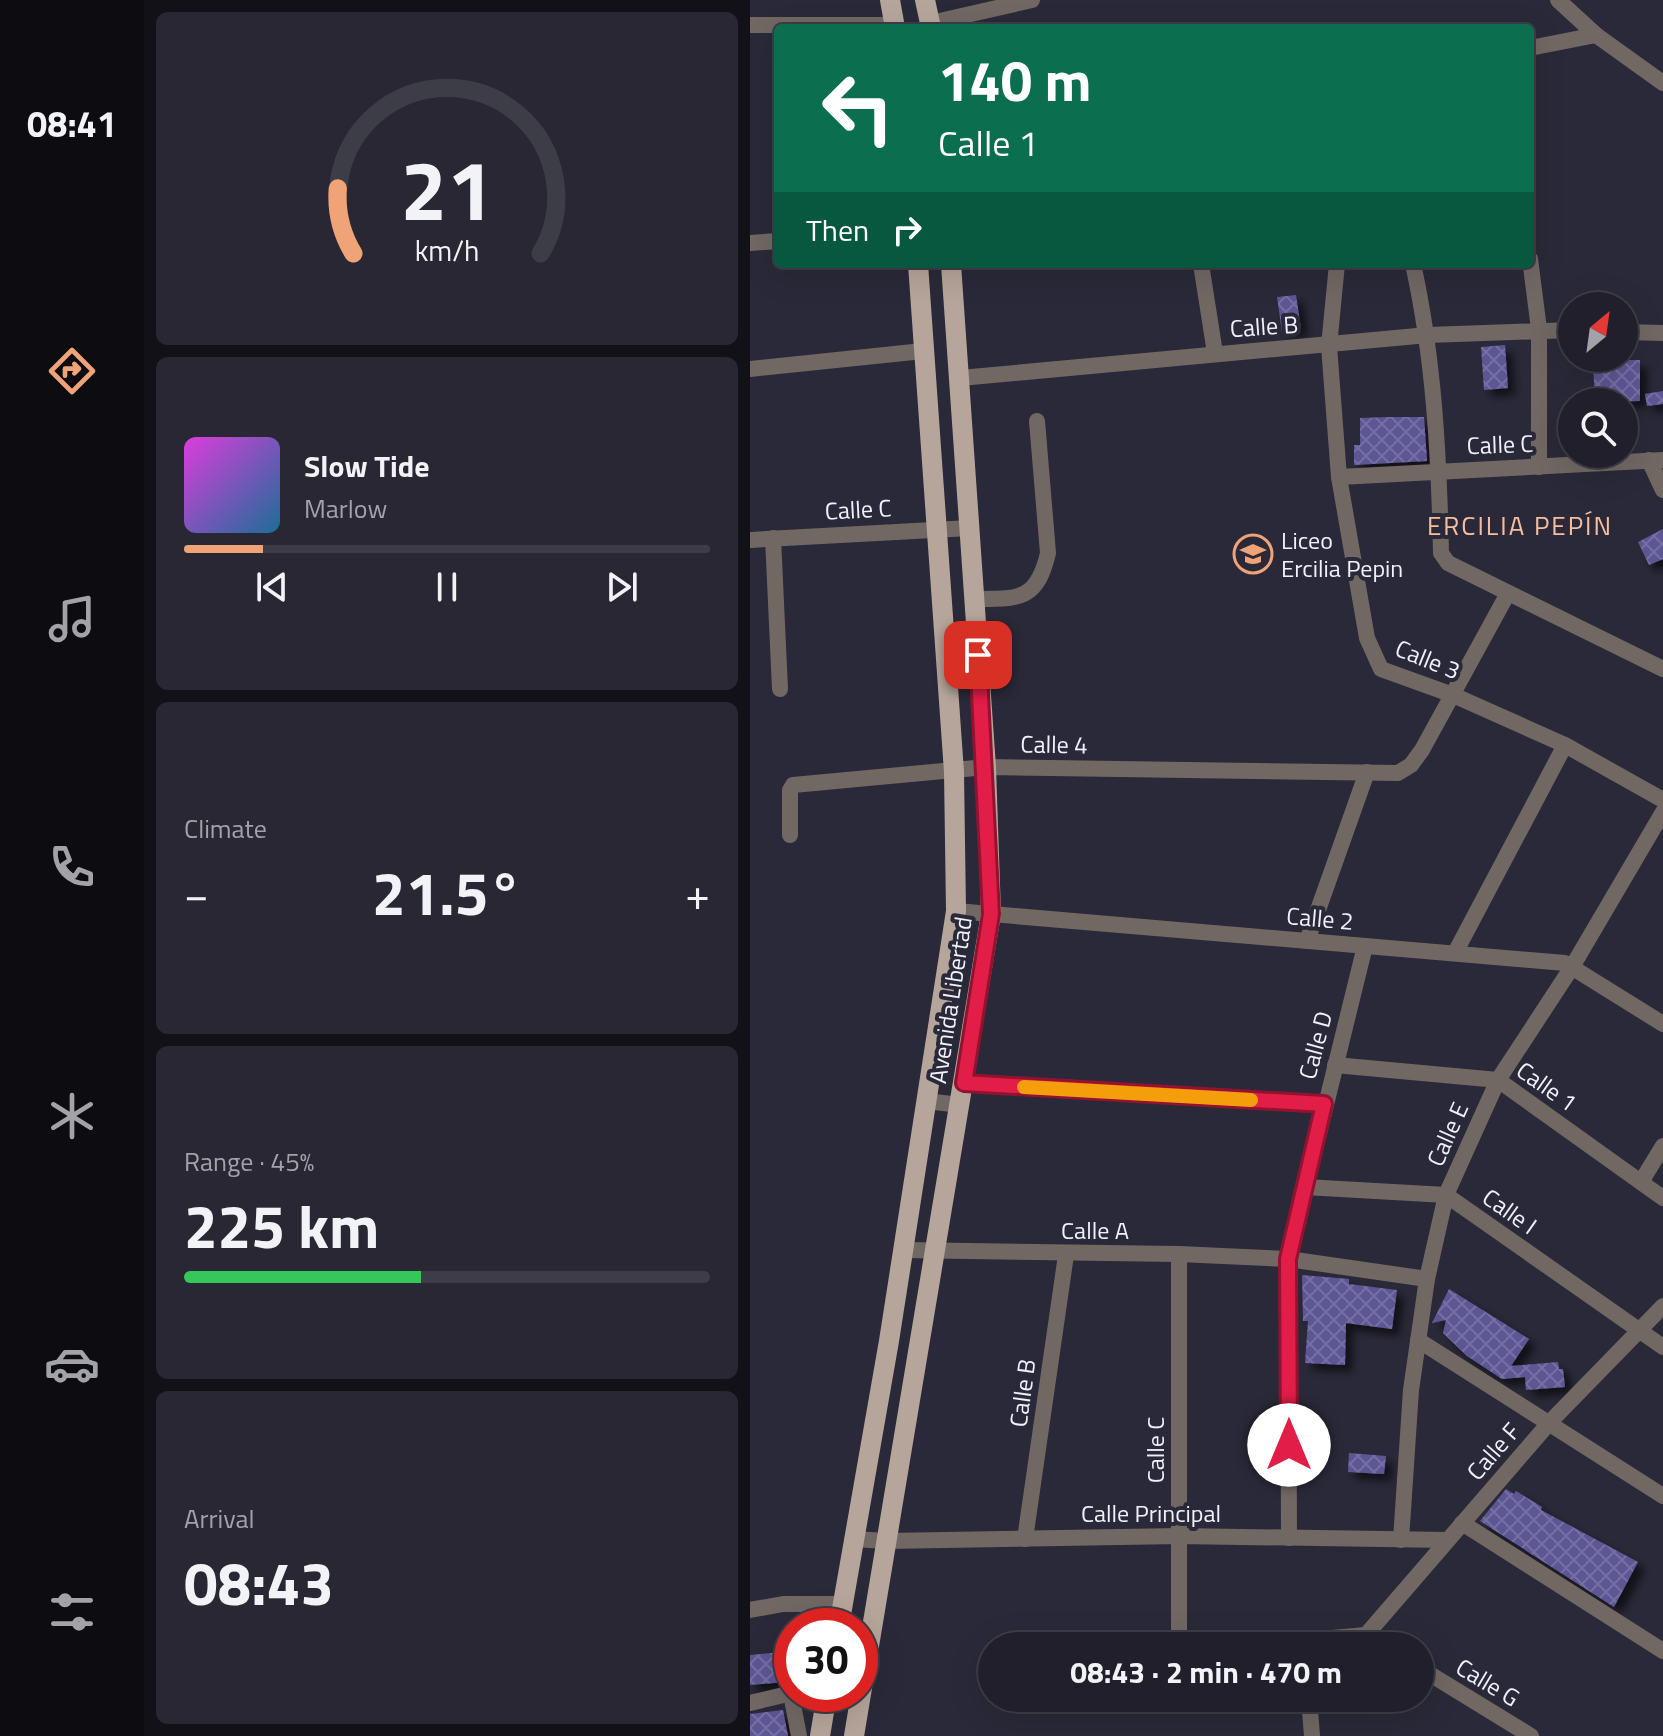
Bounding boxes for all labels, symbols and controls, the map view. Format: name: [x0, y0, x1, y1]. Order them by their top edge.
text: 140 m: [938, 38, 1091, 123]
icon: left: [806, 56, 910, 160]
text: 08:41: [27, 96, 117, 151]
text: Calle 1: [938, 115, 1039, 170]
text: 21: [400, 126, 494, 252]
text: Then: [806, 207, 869, 253]
icon: right: [885, 208, 929, 252]
text: km/h: [415, 230, 479, 273]
north arrow: [1558, 292, 1638, 372]
map controls: [1558, 292, 1638, 468]
street label: Calle B: [1229, 306, 1299, 346]
icon: directions: [44, 343, 100, 399]
button: search: [1558, 388, 1638, 468]
street label: Calle C: [1466, 425, 1534, 463]
text: Slow Tide: [304, 443, 429, 489]
text: Marlow: [304, 489, 387, 528]
street label: Calle C: [824, 489, 892, 529]
district label: ERCILIA PEPÍN: [1427, 506, 1613, 545]
place label: Liceo Ercilia Pepin: [1281, 522, 1403, 586]
school or university icon: Liceo Ercilia Pepin: [1232, 533, 1274, 575]
icon: previous: [250, 565, 294, 609]
icon: pause: [425, 565, 469, 609]
icon: next: [600, 565, 644, 609]
icon: music: [44, 591, 100, 647]
pin: [944, 621, 1012, 689]
street label: Calle 3: [1390, 630, 1466, 688]
icon: arrive: [956, 633, 1000, 677]
street label: Calle 4: [1020, 725, 1088, 763]
text: Climate: [184, 809, 267, 848]
icon: phone: [44, 839, 100, 895]
text: 21.5°: [372, 847, 522, 938]
text: −: [184, 860, 209, 927]
text: +: [685, 860, 710, 927]
street label: Calle 2: [1285, 897, 1355, 939]
street label: Avenida Libertad: [919, 914, 981, 1086]
street label: Calle D: [1289, 1007, 1341, 1083]
street label: Calle 1: [1509, 1052, 1585, 1120]
icon: climate: [44, 1088, 100, 1144]
street label: Calle E: [1417, 1096, 1477, 1172]
text: Range · 45%: [184, 1142, 314, 1181]
street label: Calle I: [1475, 1179, 1545, 1243]
text: 225 km: [184, 1180, 379, 1271]
street label: Calle A: [1061, 1212, 1129, 1248]
icon: car: [44, 1336, 100, 1392]
street label: Calle B: [999, 1357, 1045, 1429]
position arrow: [1247, 1403, 1331, 1487]
street label: Calle F: [1458, 1414, 1528, 1488]
street label: Calle C: [1137, 1417, 1173, 1483]
street label: Calle Principal: [1081, 1495, 1221, 1531]
text: Arrival: [184, 1499, 255, 1538]
text: 08:43: [184, 1537, 334, 1628]
icon: filters: [44, 1584, 100, 1640]
speed limit sign: 30: [774, 1608, 878, 1712]
text: 08:43 · 2 min · 470 m: [1070, 1649, 1342, 1695]
street label: Calle G: [1449, 1649, 1527, 1715]

